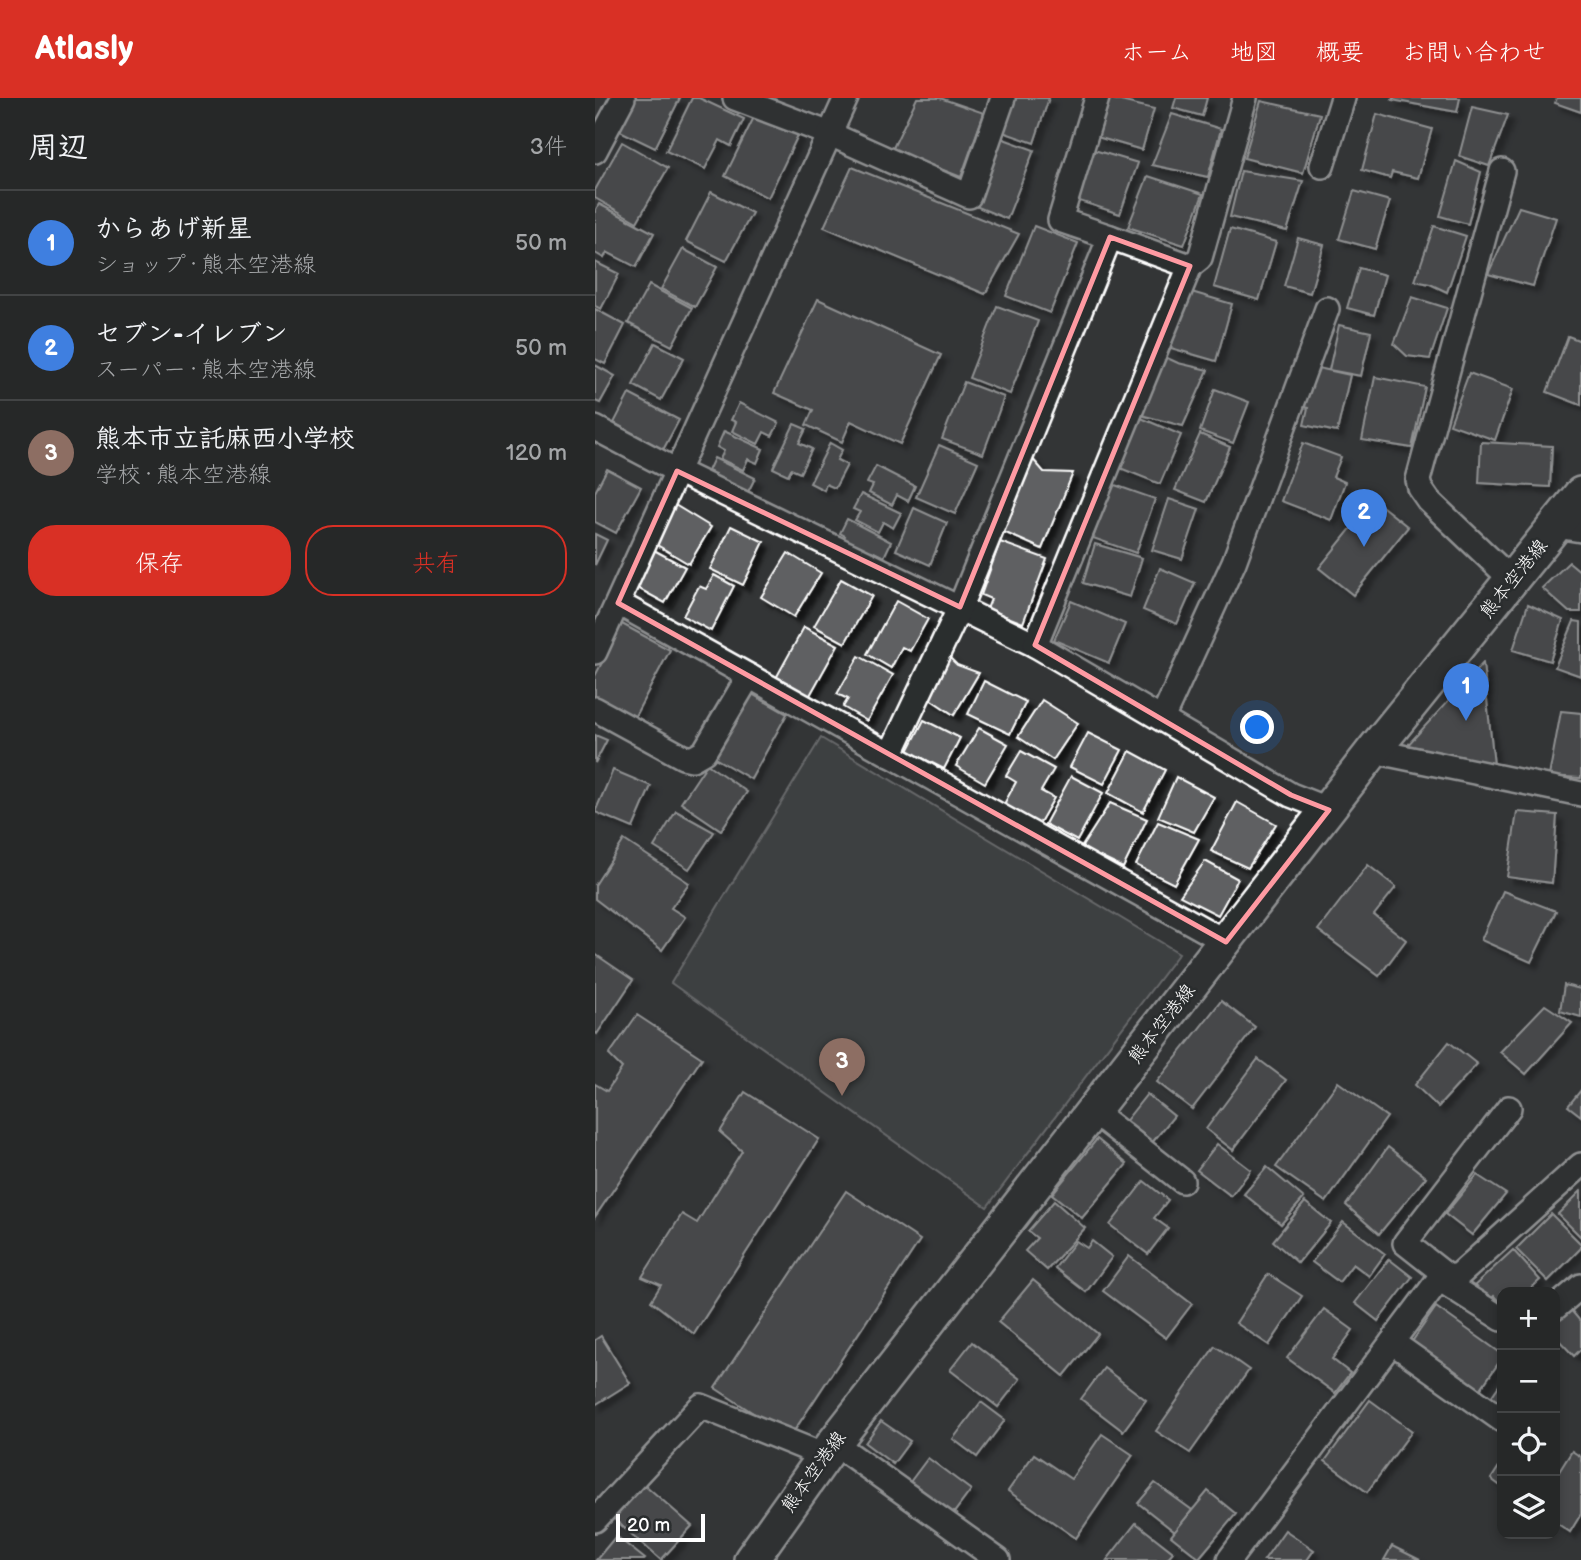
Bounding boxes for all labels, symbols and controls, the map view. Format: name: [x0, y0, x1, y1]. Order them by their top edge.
text: Atlasly: [35, 29, 133, 69]
text: ホーム: [1121, 38, 1192, 67]
text: 地図: [1230, 38, 1278, 67]
text: 概要: [1316, 38, 1364, 67]
text: お問い合わせ: [1402, 38, 1546, 67]
text: 周辺: [28, 130, 88, 166]
text: 3件: [530, 133, 567, 161]
text: からあげ新星: [95, 214, 252, 245]
text: 1: [46, 229, 56, 257]
text: 50 m: [515, 229, 567, 257]
text: ショップ · 熊本空港線: [95, 251, 316, 279]
text: セブン-イレブン: [95, 319, 288, 350]
text: 2: [44, 334, 58, 362]
text: 50 m: [515, 334, 567, 362]
text: スーパー · 熊本空港線: [95, 356, 316, 384]
text: 熊本市立託麻西小学校: [95, 424, 355, 455]
text: 3: [44, 439, 58, 467]
text: 120 m: [506, 439, 567, 467]
text: 学校 · 熊本空港線: [95, 461, 271, 489]
pin: 2: [1341, 489, 1387, 547]
button: 保存: [28, 525, 291, 596]
button: 共有: [305, 525, 567, 596]
street label: 熊本空港線: [1475, 535, 1553, 623]
pin: 1: [1443, 663, 1489, 721]
your location: [1240, 710, 1274, 744]
street label: 熊本空港線: [1124, 979, 1200, 1069]
pin: 3: [819, 1038, 865, 1096]
map controls: [1497, 1287, 1560, 1539]
button: +: [1497, 1287, 1560, 1350]
button: −: [1497, 1350, 1560, 1413]
button: locate: [1497, 1413, 1560, 1476]
street label: 熊本空港線: [777, 1427, 851, 1517]
button: layers: [1497, 1476, 1560, 1539]
scale bar: [616, 1511, 705, 1543]
text: 20 m: [627, 1514, 670, 1537]

